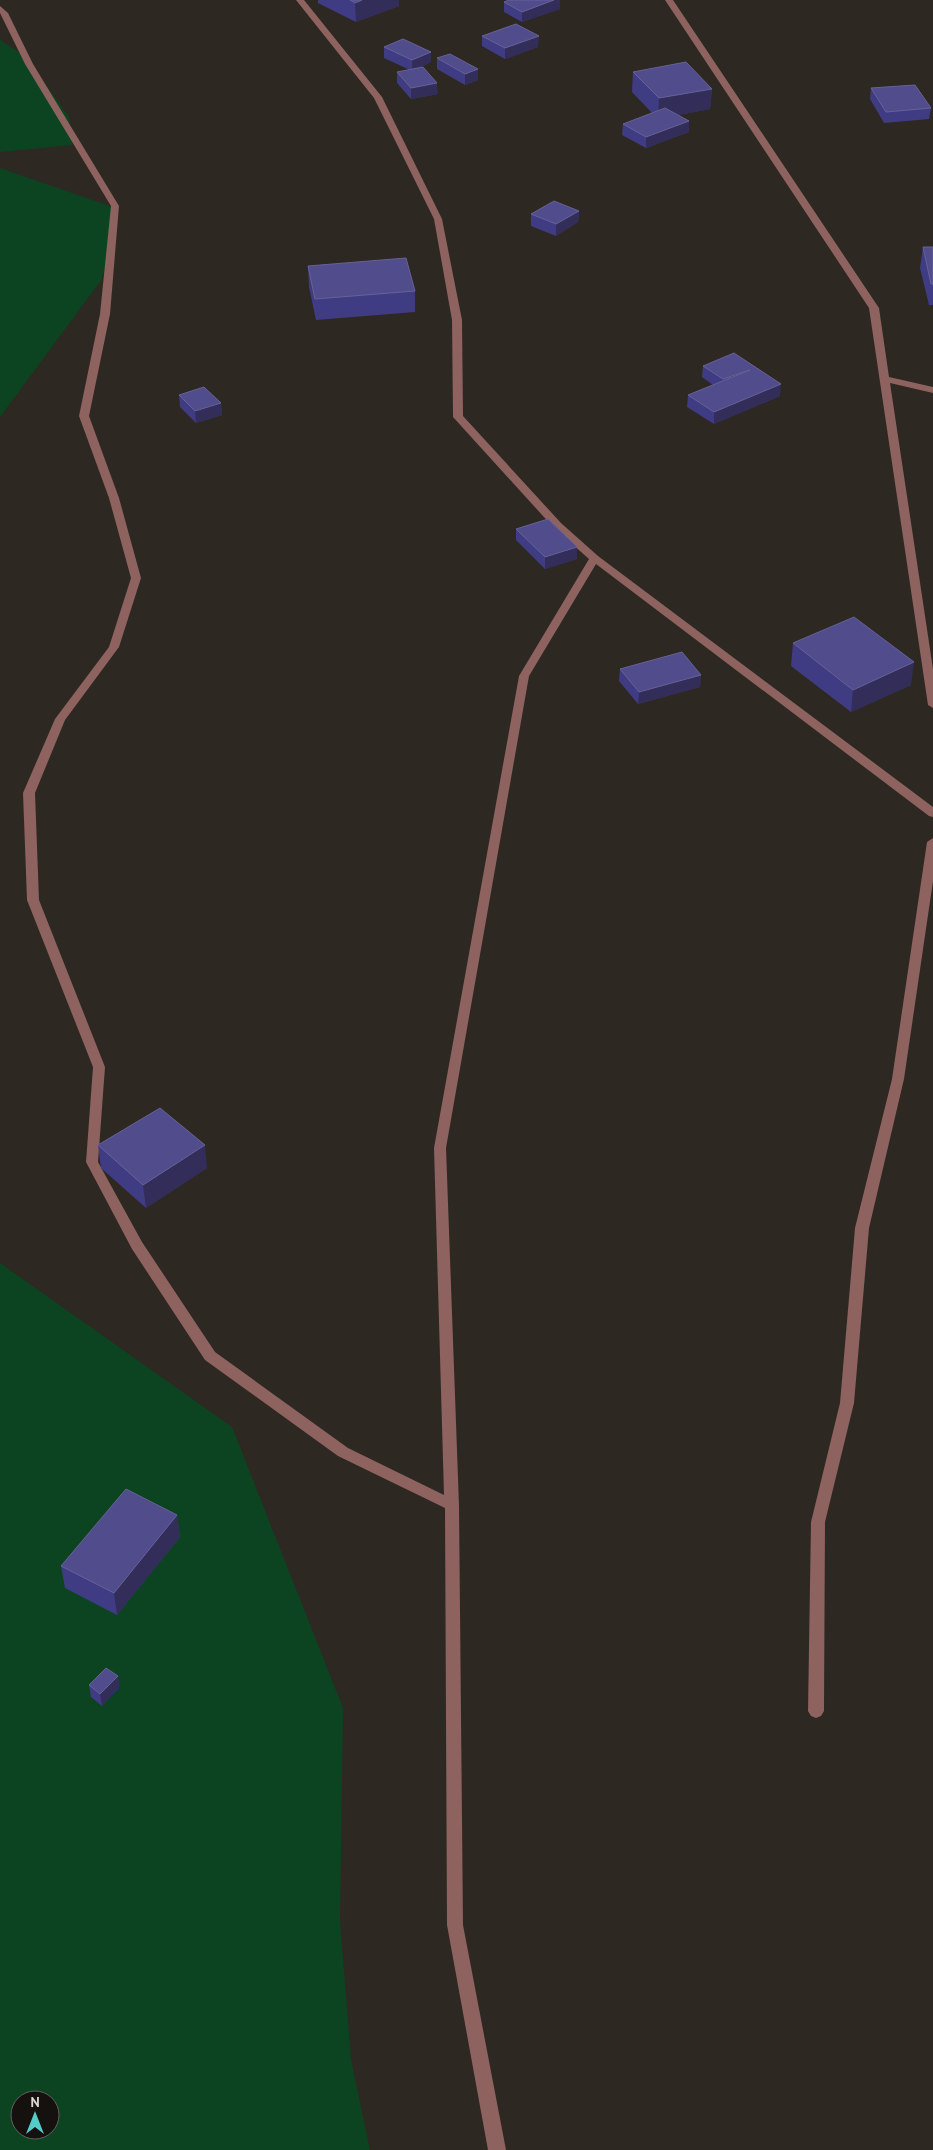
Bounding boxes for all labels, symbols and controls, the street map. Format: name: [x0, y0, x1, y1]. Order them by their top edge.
north arrow: [10, 2090, 60, 2140]
text: N: [30, 2093, 40, 2111]

